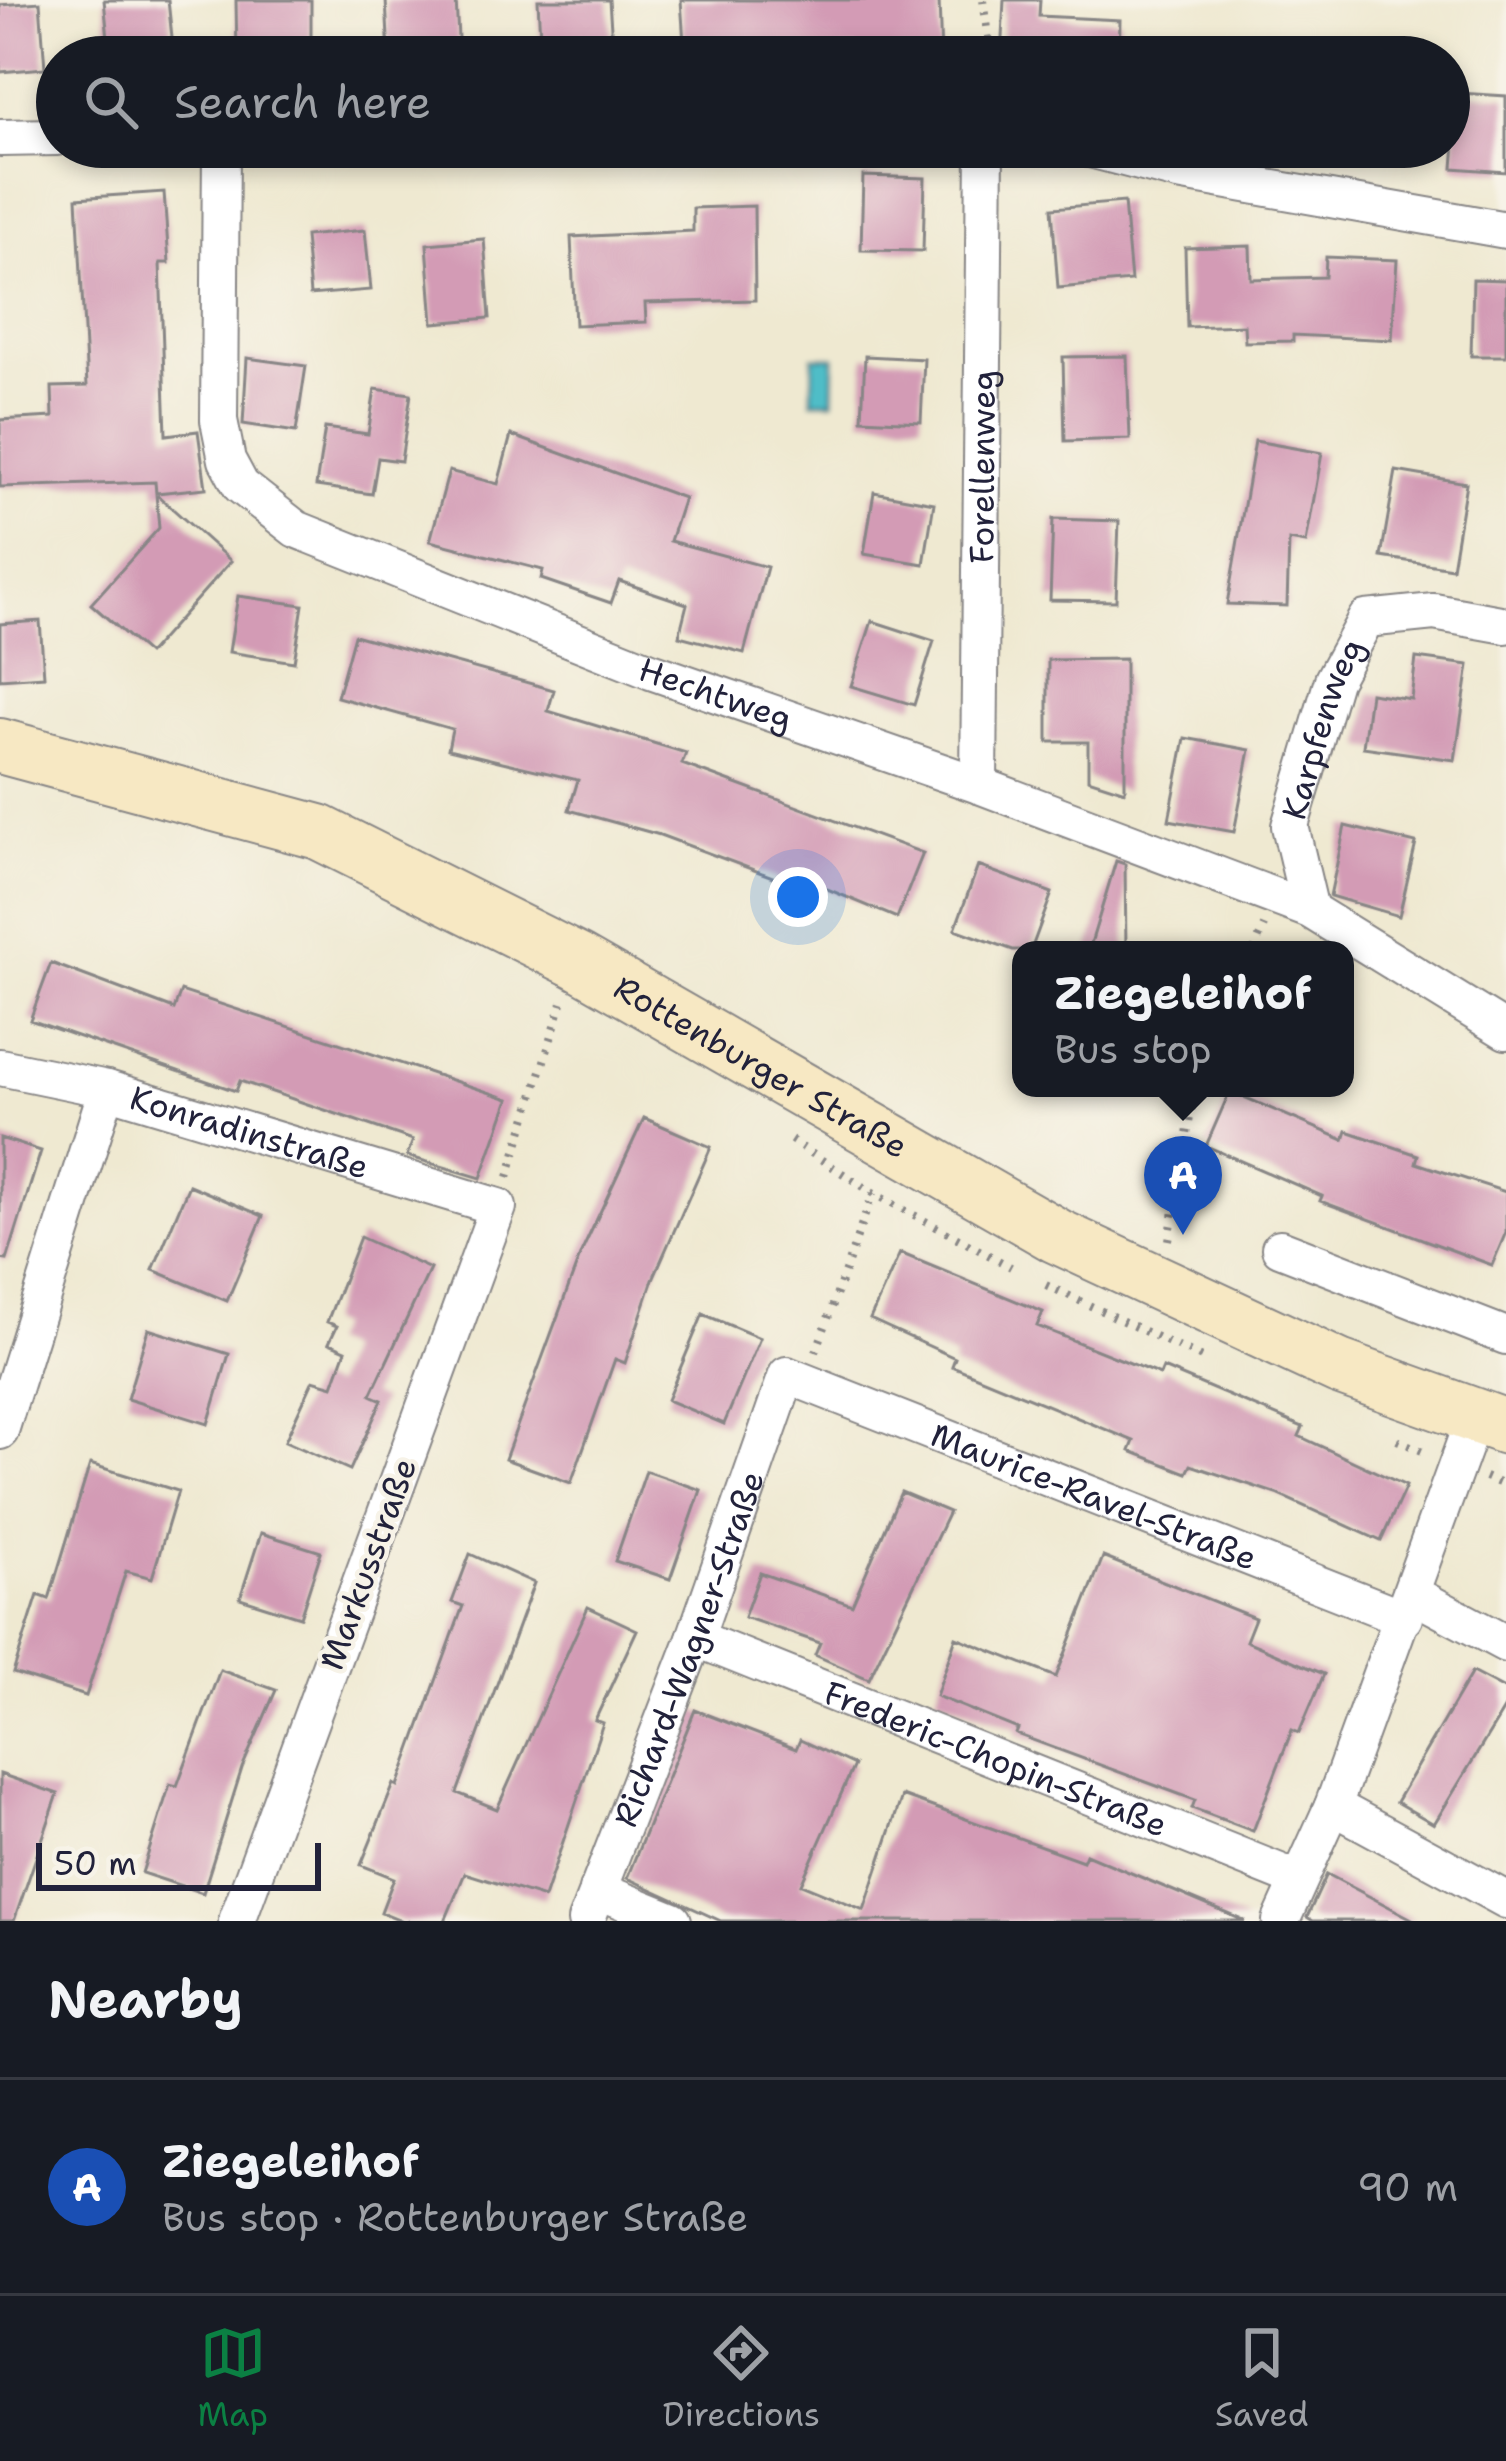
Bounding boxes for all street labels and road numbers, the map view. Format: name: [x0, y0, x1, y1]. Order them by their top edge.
street label: Forellenweg: [959, 370, 1005, 564]
street label: Karpfenweg: [1271, 629, 1374, 825]
street label: Hechtweg: [633, 646, 798, 741]
street label: Rottenburger Straße: [606, 965, 916, 1168]
street label: Konradinstraße: [125, 1075, 374, 1189]
street label: Maurice-Ravel-Straße: [925, 1412, 1264, 1580]
street label: Markusstraße: [309, 1452, 427, 1676]
street label: Richard-Wagner-Straße: [602, 1465, 774, 1833]
street label: Frederic-Chopin-Straße: [818, 1670, 1174, 1847]

